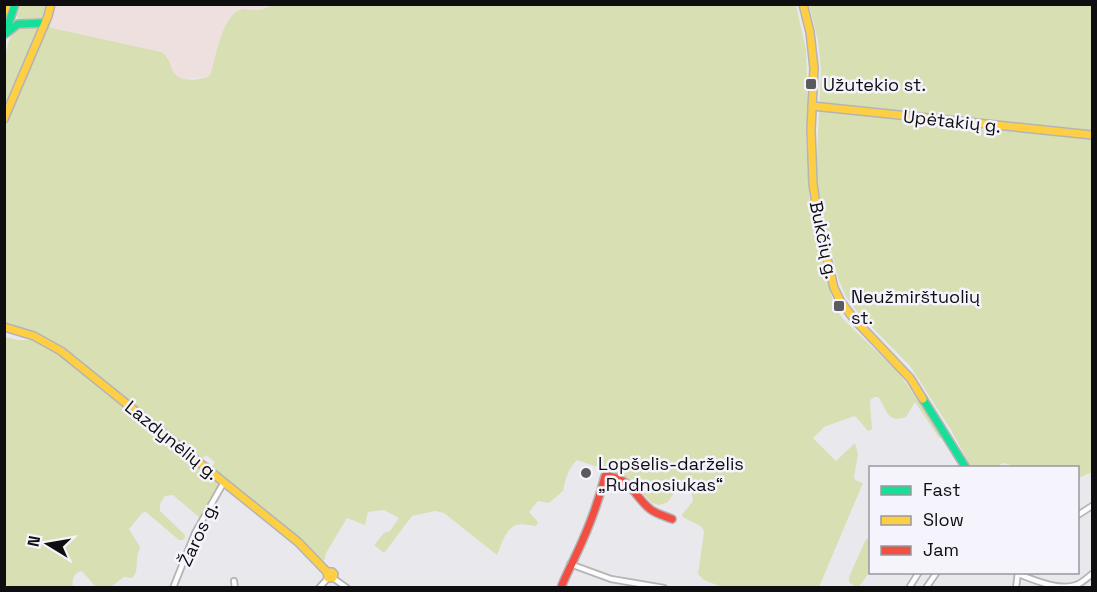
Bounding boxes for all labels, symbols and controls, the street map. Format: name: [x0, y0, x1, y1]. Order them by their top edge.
place label: Užutekio st.: [823, 73, 926, 96]
marker: Užutekio st.: [804, 77, 818, 91]
street label: Upėtakių g.: [902, 104, 1002, 138]
street label: Bukčių g.: [805, 199, 843, 281]
place label: Neužmirštuolių st.: [851, 285, 980, 329]
marker: Neužmirštuolių st.: [832, 299, 846, 313]
street label: Lazdynėlių g.: [120, 395, 224, 485]
place label: Lopšelis-darželis „Rudnosiukas“: [598, 452, 744, 496]
marker: Lopšelis-darželis „Rudnosiukas“: [579, 466, 593, 480]
legend: [869, 466, 1079, 574]
text: Fast: [923, 478, 960, 501]
street label: Žaros g.: [173, 498, 223, 570]
text: Slow: [923, 508, 964, 531]
north arrow: [18, 514, 78, 574]
text: N: [22, 534, 45, 549]
text: Jam: [923, 538, 959, 561]

